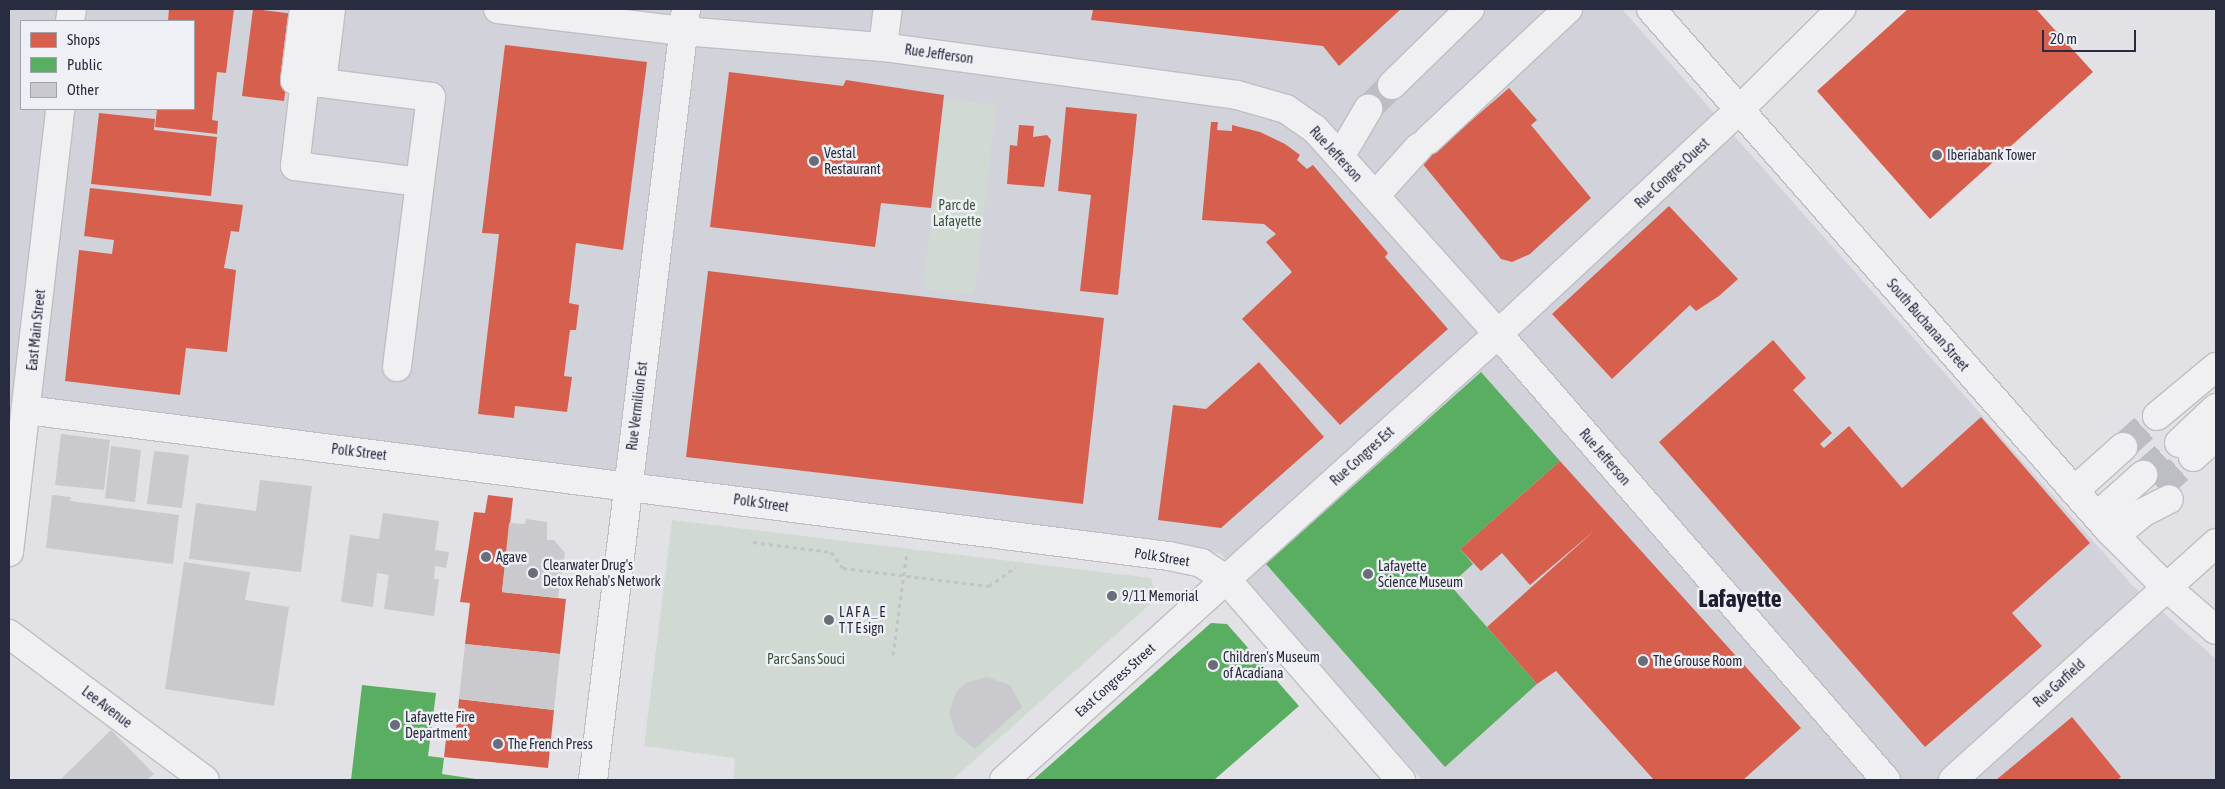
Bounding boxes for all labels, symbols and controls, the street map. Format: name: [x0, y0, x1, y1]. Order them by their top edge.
legend: [20, 20, 195, 110]
scale bar: [2045, 20, 2139, 52]
text: 20 m: [2050, 30, 2077, 47]
text: Shops: [67, 31, 100, 48]
street label: Rue Jefferson: [904, 41, 974, 67]
text: Public: [67, 56, 102, 73]
text: Other: [67, 81, 99, 98]
street label: Rue Jefferson: [1306, 123, 1366, 185]
street label: Rue Congres Ouest: [1631, 134, 1713, 212]
place label: Vestal Restaurant: [824, 145, 881, 178]
place label: Iberiabank Tower: [1947, 147, 2036, 163]
marker: Iberiabank Tower: [1931, 149, 1943, 161]
marker: Vestal Restaurant: [808, 155, 820, 167]
park label: Parc de Lafayette: [933, 197, 981, 230]
street label: South Buchanan Street: [1883, 276, 1973, 374]
street label: East Main Street: [23, 288, 49, 372]
street label: Rue Vermilion Est: [623, 361, 651, 451]
street label: Rue Congres Est: [1327, 423, 1397, 489]
street label: Rue Jefferson: [1576, 425, 1634, 489]
street label: Polk Street: [330, 440, 388, 464]
street label: Polk Street: [732, 491, 790, 515]
street label: Polk Street: [1133, 544, 1191, 570]
place label: Agave: [496, 549, 527, 565]
marker: Agave: [480, 551, 492, 563]
place label: Clearwater Drug's Detox Rehab's Network: [543, 557, 661, 590]
place label: Lafayette Science Museum: [1378, 558, 1463, 590]
marker: Clearwater Drug's Detox Rehab's Network: [527, 567, 539, 579]
marker: Lafayette Science Museum: [1362, 568, 1374, 580]
district label: Lafayette: [1698, 585, 1782, 613]
place label: 9/11 Memorial: [1122, 588, 1198, 604]
marker: 9/11 Memorial: [1106, 590, 1118, 602]
place label: L A F A _ E T T E sign: [839, 604, 885, 636]
marker: L A F A _ E T T E sign: [823, 614, 835, 626]
street label: East Congress Street: [1071, 640, 1159, 720]
place label: Children's Museum of Acadiana: [1223, 649, 1320, 682]
park label: Parc Sans Souci: [767, 651, 845, 667]
place label: The Grouse Room: [1653, 653, 1742, 669]
marker: The Grouse Room: [1637, 655, 1649, 667]
street label: Rue Garfield: [2030, 655, 2088, 711]
marker: Children's Museum of Acadiana: [1207, 659, 1219, 671]
street label: Lee Avenue: [78, 683, 136, 731]
place label: Lafayette Fire Department: [405, 709, 475, 742]
marker: Lafayette Fire Department: [389, 719, 401, 731]
place label: The French Press: [508, 736, 593, 752]
marker: The French Press: [492, 738, 504, 750]

